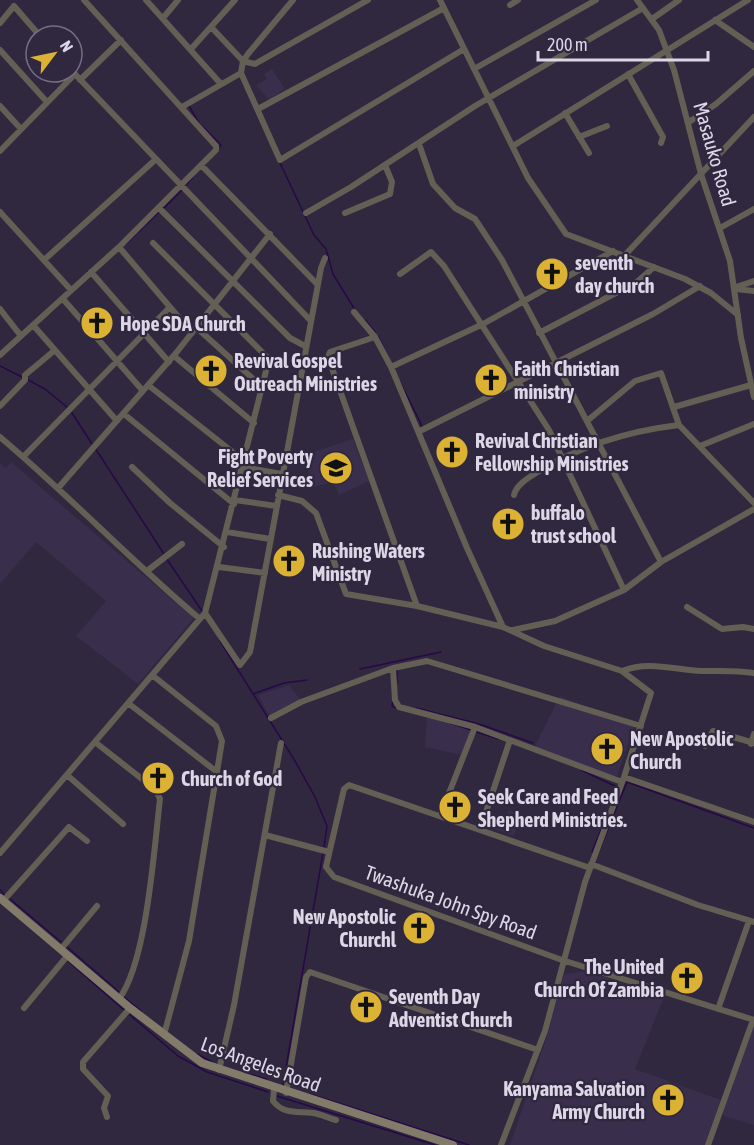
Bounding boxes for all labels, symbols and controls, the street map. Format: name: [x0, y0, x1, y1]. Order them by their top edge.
north arrow: [24, 24, 84, 84]
scale bar: [538, 24, 708, 62]
text: 200 m: [547, 34, 588, 55]
text: N: [57, 37, 77, 55]
street label: Masauko Road: [689, 99, 741, 209]
place label: seventh day church: [575, 251, 655, 297]
church icon: seventh day church: [534, 256, 570, 292]
church icon: Hope SDA Church: [79, 305, 115, 341]
place label: Hope SDA Church: [120, 312, 246, 335]
place label: Revival Gospel Outreach Ministries: [234, 349, 377, 395]
church icon: Revival Gospel Outreach Ministries: [193, 353, 229, 389]
place label: Faith Christian ministry: [514, 357, 619, 403]
church icon: Faith Christian ministry: [473, 362, 509, 398]
place label: Revival Christian Fellowship Ministries: [475, 429, 629, 475]
church icon: Revival Christian Fellowship Ministries: [434, 434, 470, 470]
place label: Fight Poverty Relief Services: [207, 445, 314, 491]
school or university icon: Fight Poverty Relief Services: [318, 450, 354, 486]
place label: buffalo trust school: [530, 501, 617, 547]
church icon: buffalo trust school: [490, 506, 526, 542]
place label: Rushing Waters Ministry: [312, 539, 425, 585]
church icon: Rushing Waters Ministry: [271, 543, 307, 579]
place label: New Apostolic Church: [630, 727, 734, 773]
church icon: New Apostolic Church: [589, 731, 625, 767]
church icon: Church of God: [140, 760, 176, 796]
place label: Church of God: [181, 767, 282, 790]
place label: Seek Care and Feed Shepherd Ministries.: [478, 785, 627, 831]
church icon: Seek Care and Feed Shepherd Ministries.: [437, 789, 473, 825]
street label: Twashuka John Spy Road: [362, 860, 540, 944]
place label: New Apostolic Churchl: [293, 905, 397, 951]
church icon: New Apostolic Churchl: [401, 910, 437, 946]
place label: The United Church Of Zambia: [534, 955, 664, 1001]
church icon: The United Church Of Zambia: [669, 960, 705, 996]
place label: Seventh Day Adventist Church: [388, 985, 512, 1031]
church icon: Seventh Day Adventist Church: [348, 989, 384, 1025]
street label: Los Angeles Road: [198, 1032, 324, 1096]
place label: Kanyama Salvation Army Church: [503, 1077, 645, 1123]
church icon: Kanyama Salvation Army Church: [650, 1082, 686, 1118]

